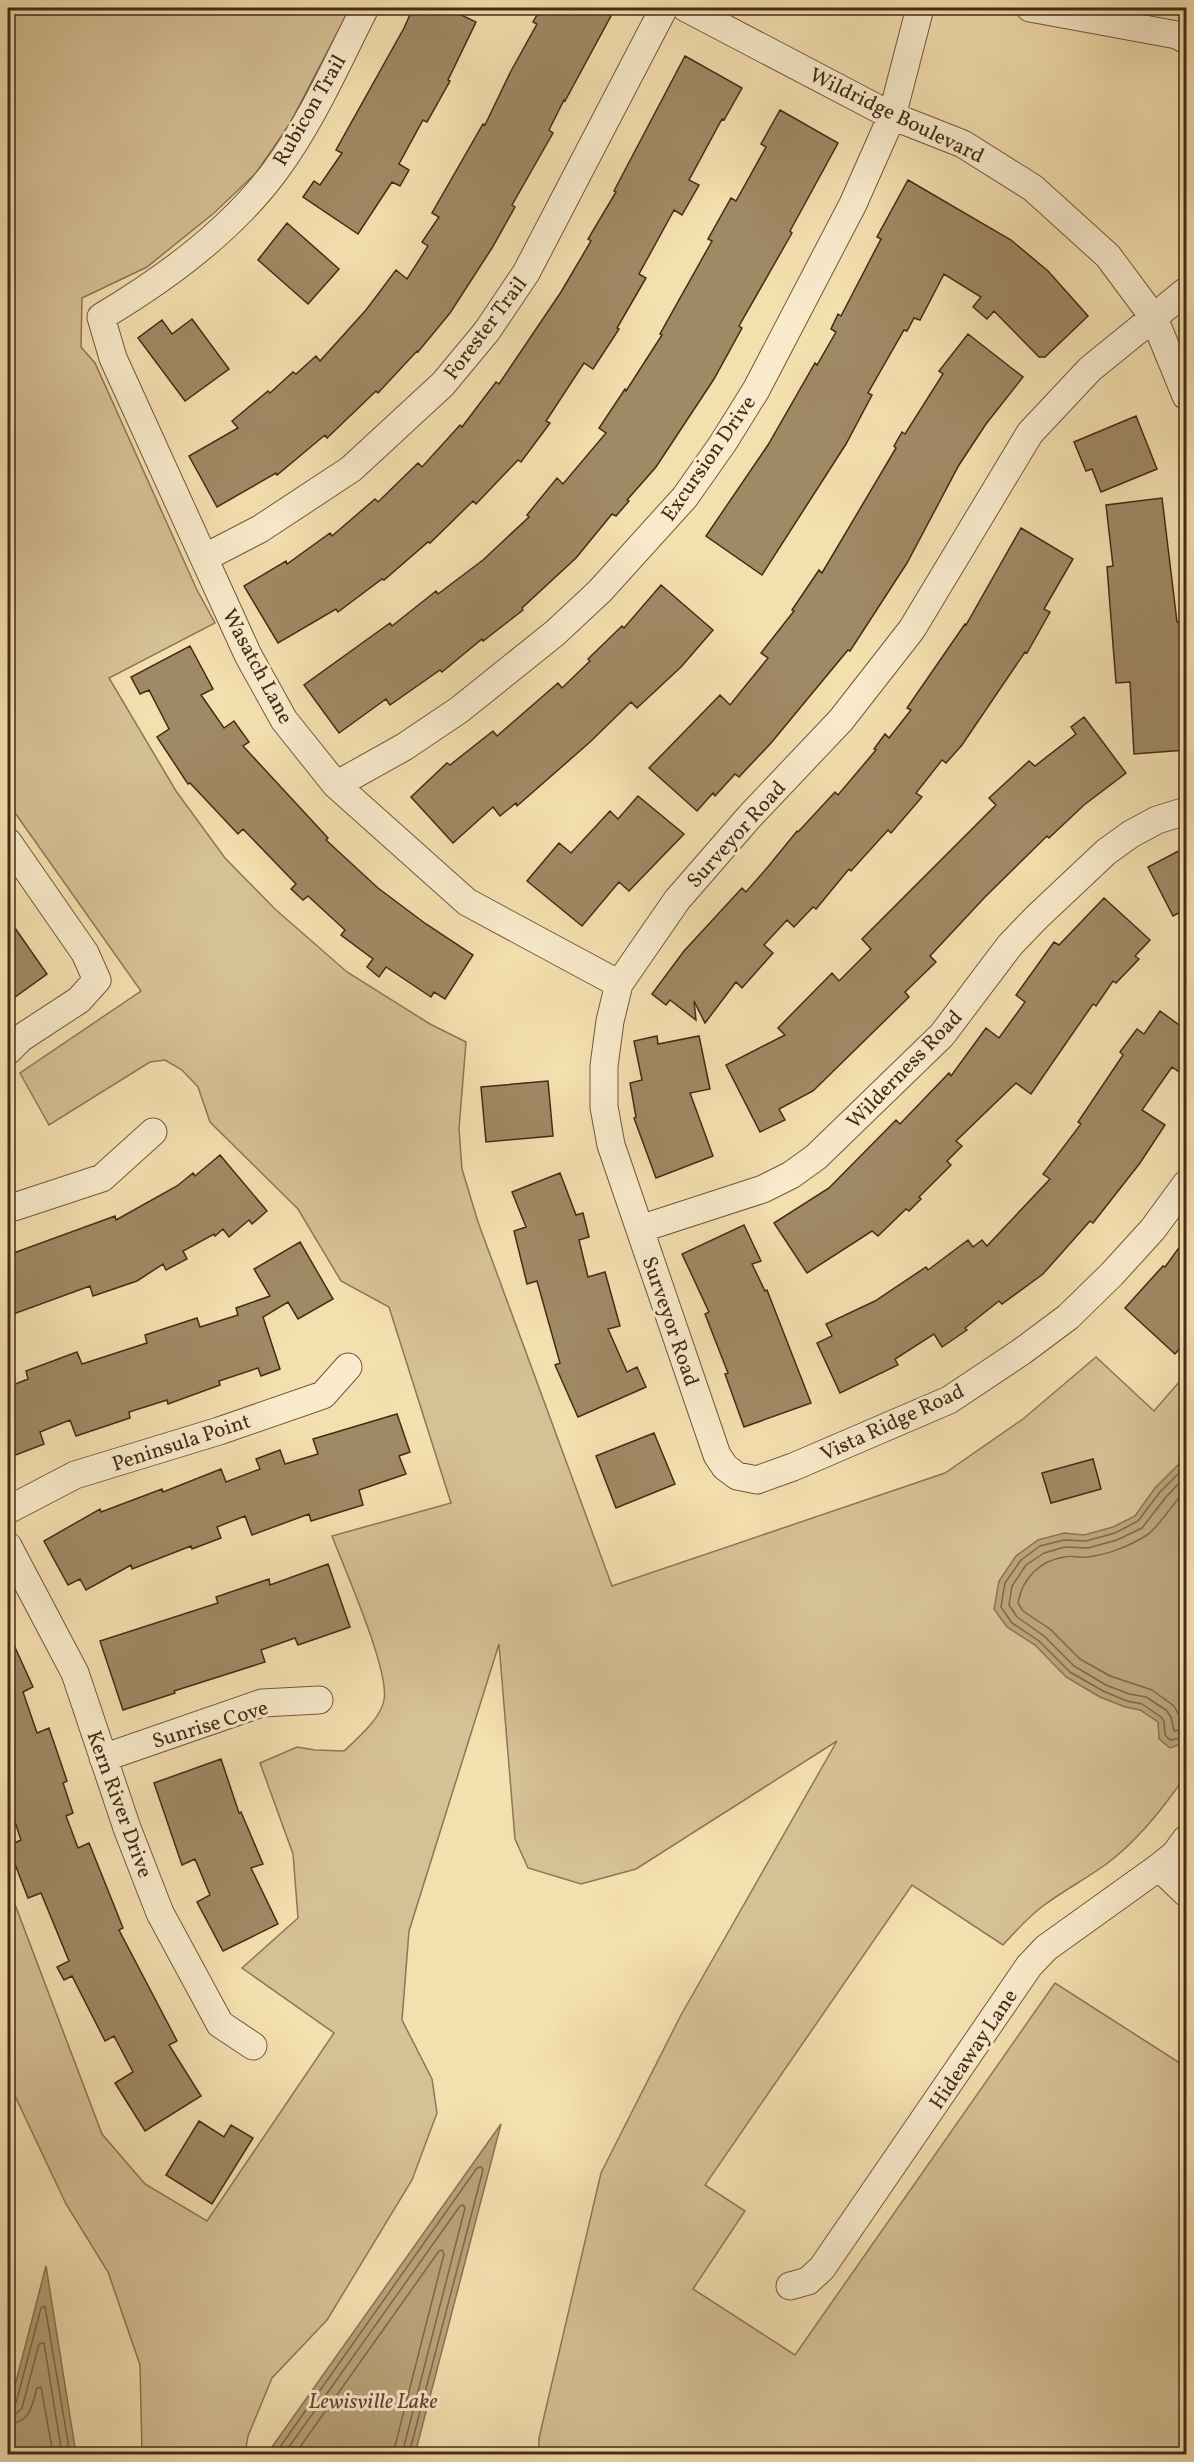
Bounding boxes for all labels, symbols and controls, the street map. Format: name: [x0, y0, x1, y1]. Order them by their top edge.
street label: Rubicon Trail: [267, 50, 354, 172]
street label: Wildridge Boulevard: [804, 61, 989, 171]
street label: Forester Trail: [438, 271, 535, 387]
street label: Excursion Drive: [655, 390, 763, 528]
street label: Wasatch Lane: [214, 604, 299, 729]
street label: Surveyor Road: [681, 775, 793, 895]
street label: Wilderness Road: [841, 1004, 970, 1136]
street label: Surveyor Road: [634, 1253, 705, 1390]
street label: Vista Ridge Road: [816, 1377, 969, 1469]
street label: Peninsula Point: [108, 1407, 254, 1479]
street label: Sunrise Cove: [149, 1694, 272, 1757]
street label: Kern River Drive: [79, 1727, 159, 1882]
street label: Hideaway Lane: [923, 1984, 1025, 2116]
water label: Lewisville Lake: [309, 2387, 438, 2418]

